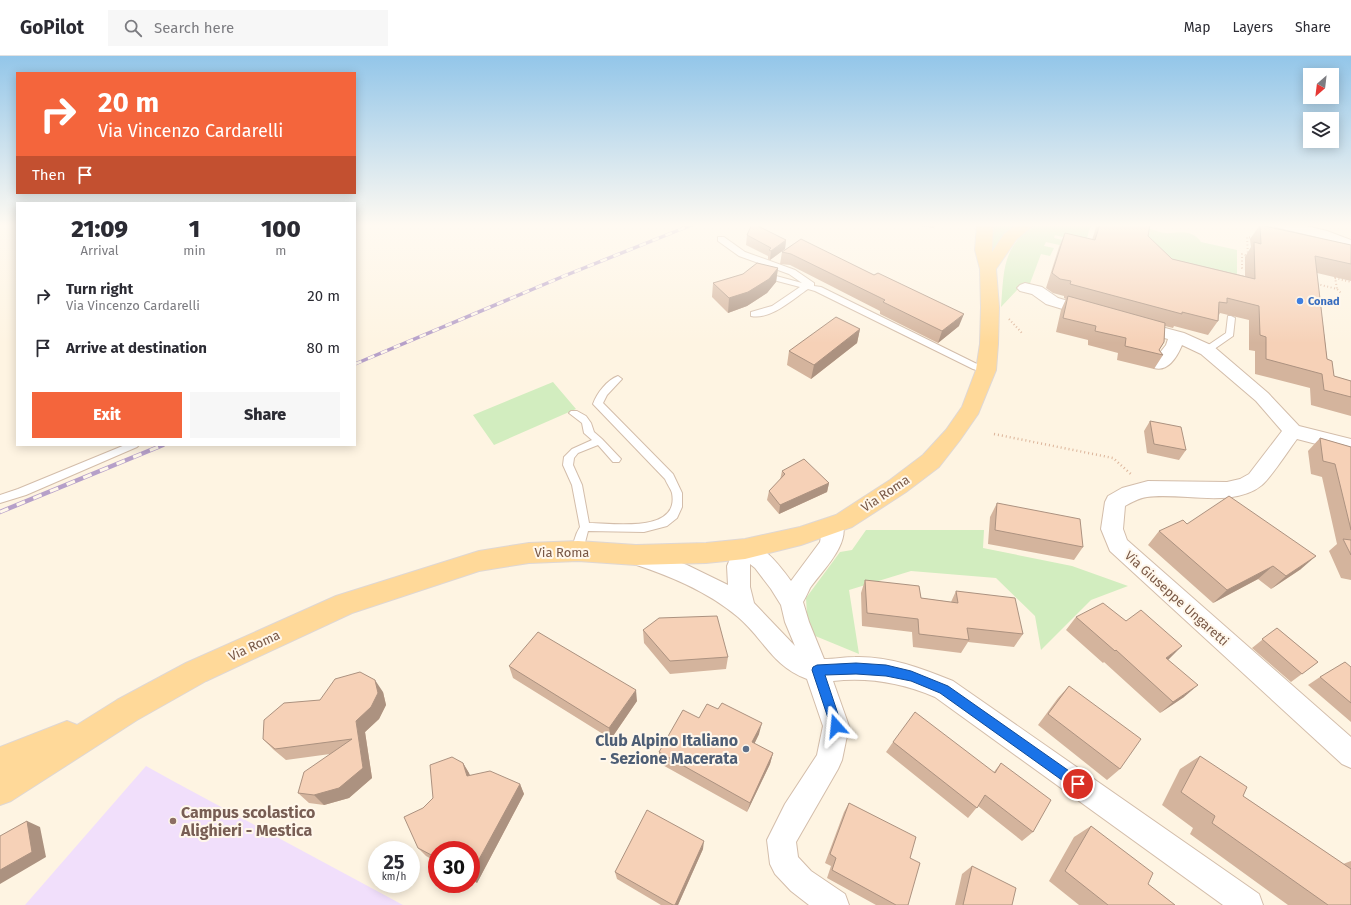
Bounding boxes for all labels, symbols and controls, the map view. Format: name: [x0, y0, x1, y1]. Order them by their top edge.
search box: [108, 10, 388, 46]
text: GoPilot: [20, 16, 84, 39]
icon: search: [122, 17, 144, 39]
text: Search here: [154, 19, 234, 37]
text: Map: [1184, 19, 1210, 36]
text: Layers: [1232, 19, 1273, 36]
text: Share: [1295, 19, 1331, 36]
north arrow: [1303, 68, 1339, 104]
map controls: [1303, 68, 1339, 148]
text: 20 m: [98, 86, 159, 119]
icon: right: [32, 88, 84, 140]
button: layers: [1303, 112, 1339, 148]
text: Via Vincenzo Cardarelli: [98, 120, 283, 142]
icon: arrive: [74, 164, 96, 186]
text: Then: [32, 166, 66, 184]
text: 21:09: [71, 215, 128, 243]
text: 1: [189, 215, 200, 243]
text: 100: [261, 215, 301, 243]
text: Arrival: [81, 243, 119, 258]
text: min: [183, 243, 206, 258]
text: m: [275, 243, 286, 258]
text: Turn right: [66, 280, 133, 298]
icon: right: [32, 285, 54, 307]
text: 20 m: [307, 287, 340, 305]
place label: Conad: [1308, 295, 1340, 308]
marker: Conad: [1295, 296, 1305, 306]
text: Via Vincenzo Cardarelli: [66, 298, 200, 313]
icon: arrive: [32, 337, 54, 359]
text: Arrive at destination: [66, 339, 207, 357]
text: 80 m: [307, 339, 340, 357]
button: Exit: [32, 392, 182, 438]
button: Share: [190, 392, 340, 438]
street label: Via Roma: [858, 472, 912, 515]
street label: Via Roma: [535, 545, 589, 560]
street label: Via Giuseppe Ungaretti: [1122, 548, 1232, 649]
street label: Via Roma: [226, 627, 282, 664]
position arrow: [815, 705, 857, 747]
place label: Club Alpino Italiano - Sezione Macerata: [595, 731, 738, 768]
marker: Club Alpino Italiano - Sezione Macerata: [741, 744, 751, 754]
pin: [1061, 767, 1095, 801]
icon: arrive: [1067, 773, 1089, 795]
place label: Campus scolastico Alighieri - Mestica: [180, 803, 315, 840]
marker: Campus scolastico Alighieri - Mestica: [168, 816, 178, 826]
speed limit sign: 30: [428, 841, 480, 893]
text: 25: [383, 850, 405, 874]
text: km/h: [382, 871, 406, 883]

